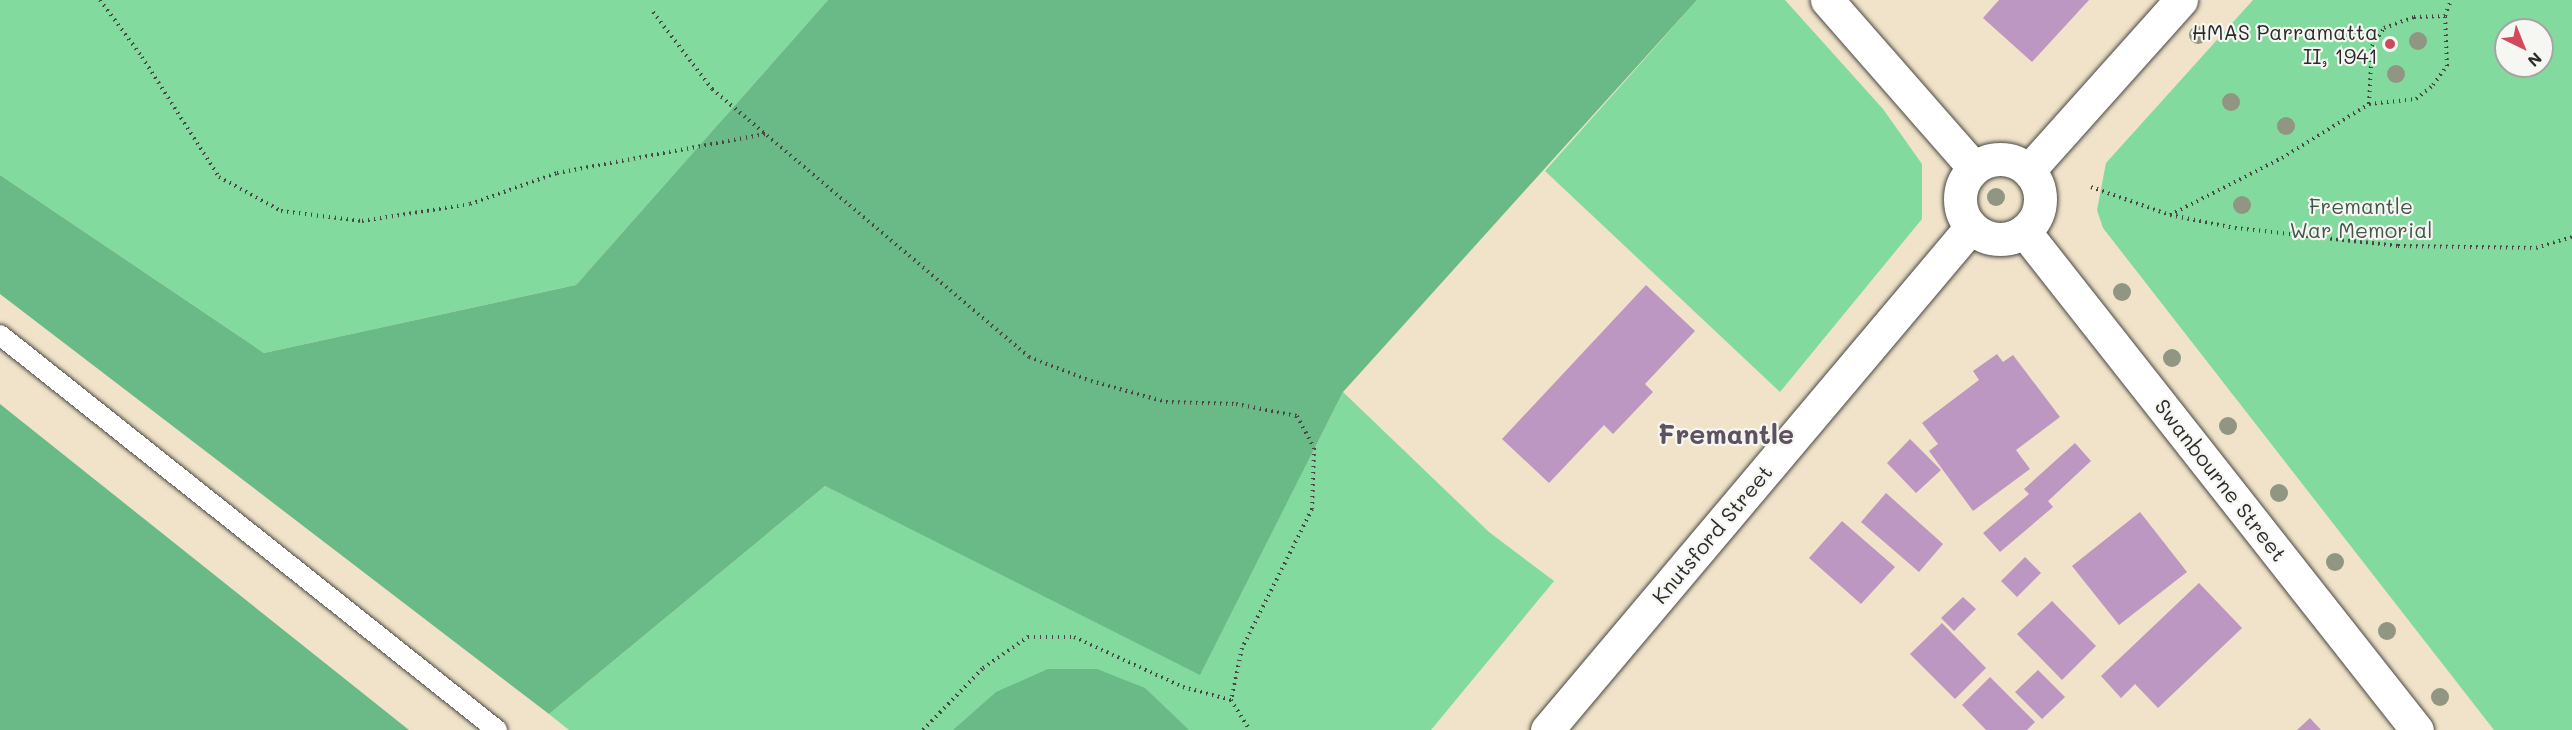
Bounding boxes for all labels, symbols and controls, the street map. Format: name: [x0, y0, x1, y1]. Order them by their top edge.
north arrow: [2494, 18, 2554, 78]
place label: HMAS Parramatta II, 1941: [2192, 19, 2378, 69]
marker: HMAS Parramatta II, 1941: [2383, 37, 2397, 51]
text: N: [2524, 48, 2547, 72]
park label: Fremantle War Memorial: [2289, 193, 2433, 243]
street label: Swanbourne Street: [2150, 394, 2292, 566]
district label: Fremantle: [1658, 418, 1794, 450]
street label: Knutsford Street: [1647, 460, 1777, 608]

